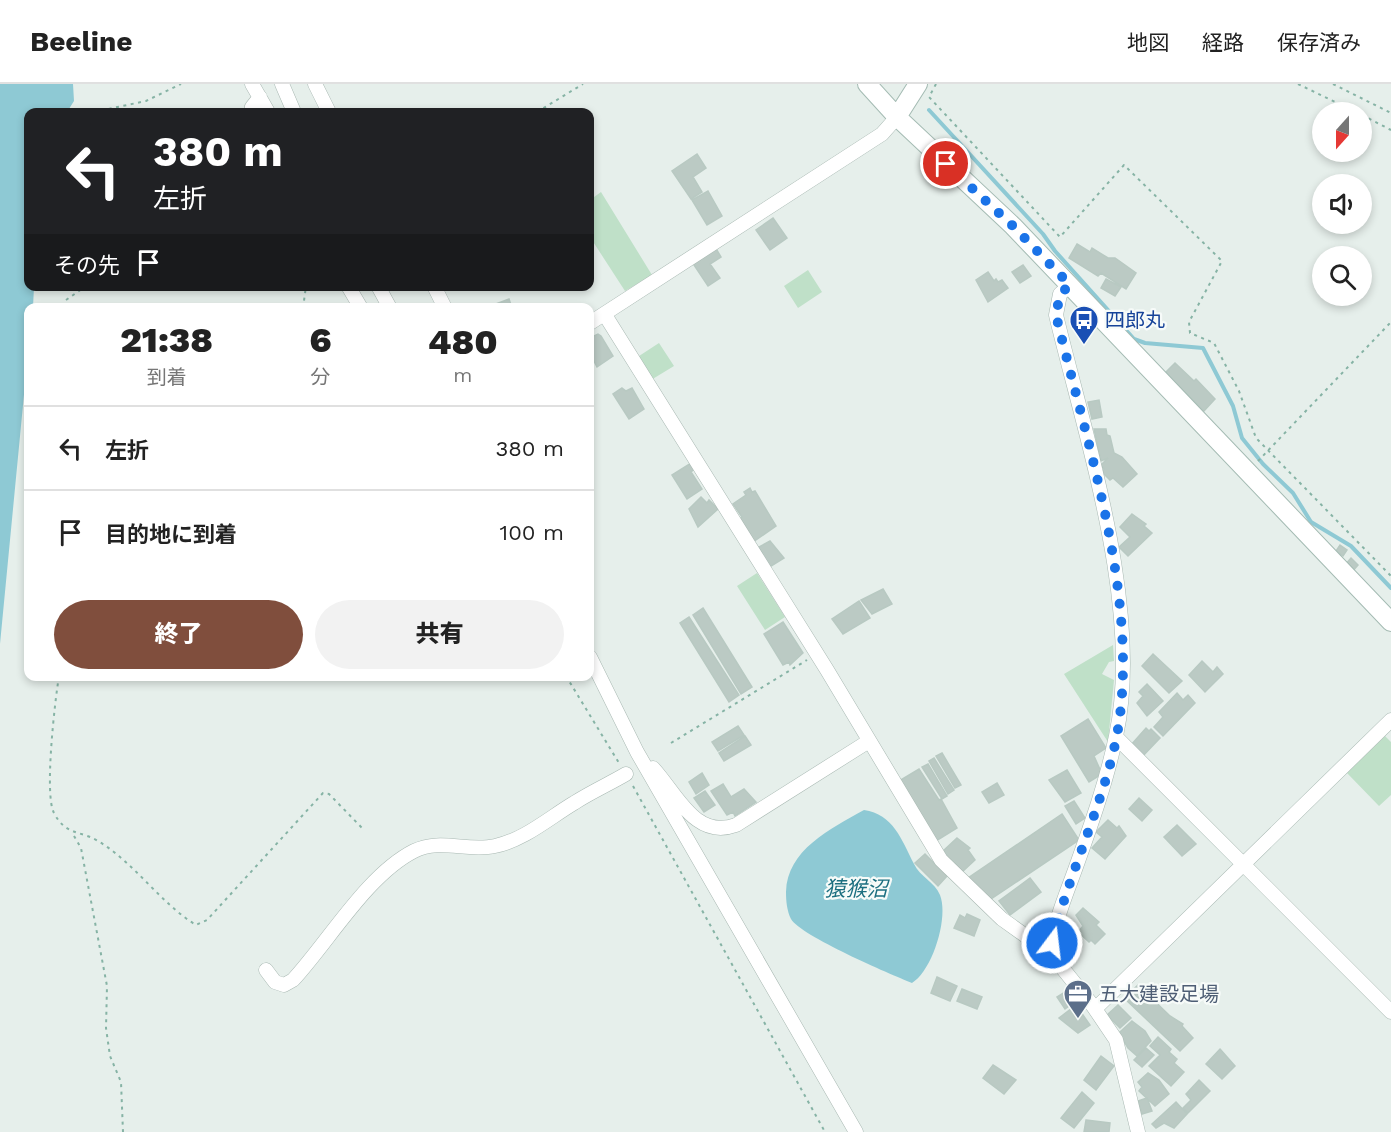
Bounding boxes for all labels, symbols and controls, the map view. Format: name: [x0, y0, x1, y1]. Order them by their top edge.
text: Beeline: [30, 25, 132, 58]
text: 地図: [1127, 30, 1169, 55]
text: 経路: [1202, 30, 1244, 55]
text: 保存済み: [1277, 30, 1361, 55]
north arrow: [1312, 102, 1372, 162]
map controls: [1312, 102, 1372, 306]
text: 380 m: [153, 127, 283, 176]
icon: left: [54, 132, 132, 210]
pin: [920, 138, 971, 189]
icon: arrive: [929, 147, 962, 180]
button: sound: [1312, 174, 1372, 234]
text: 左折: [153, 183, 207, 215]
icon: arrive: [132, 246, 165, 279]
button: search: [1312, 246, 1372, 306]
text: その先: [54, 253, 120, 278]
bus stop icon: 四郎丸: [1068, 304, 1100, 346]
place label: 四郎丸: [1105, 308, 1165, 332]
text: 21:38: [120, 319, 213, 361]
text: 6: [309, 319, 332, 361]
text: 480: [428, 321, 498, 363]
text: m: [453, 363, 472, 387]
text: 到着: [147, 365, 187, 389]
text: 分: [310, 365, 330, 389]
icon: left: [54, 432, 87, 465]
text: 380 m: [495, 436, 564, 461]
text: 左折: [105, 438, 149, 463]
icon: arrive: [54, 516, 87, 549]
text: 100 m: [500, 520, 564, 545]
text: 目的地に到着: [105, 522, 237, 547]
button: 終了: [54, 600, 303, 669]
button: 共有: [315, 600, 564, 669]
water label: 猿猴沼: [825, 876, 890, 901]
position arrow: [1020, 911, 1084, 975]
office icon: 五大建設足場: [1062, 978, 1094, 1020]
place label: 五大建設足場: [1099, 982, 1219, 1006]

